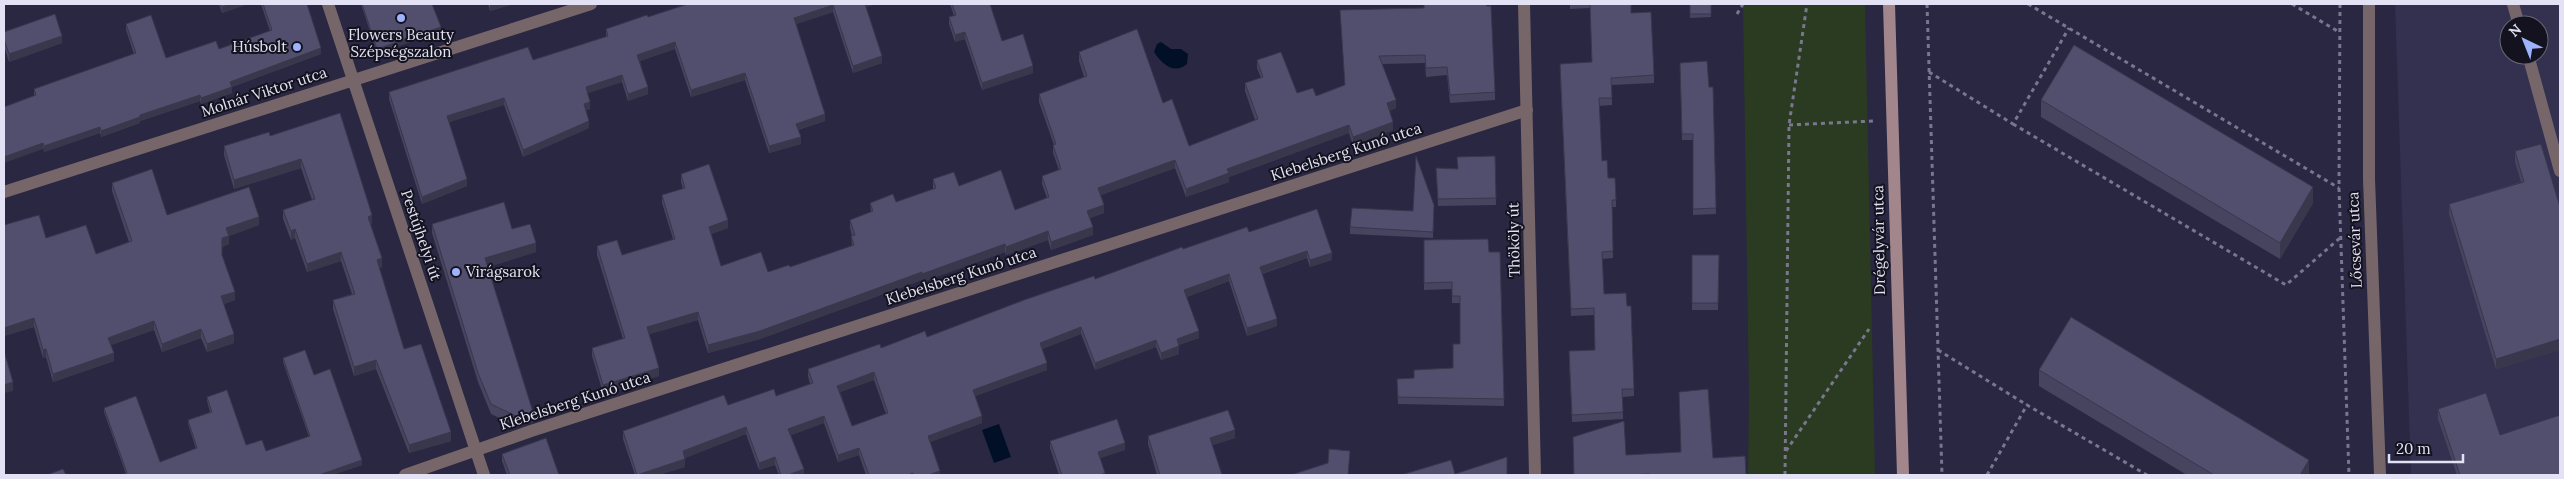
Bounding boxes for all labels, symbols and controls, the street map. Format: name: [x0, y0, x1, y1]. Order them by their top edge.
marker: Flowers Beauty Szépségszalon: [395, 12, 407, 24]
north arrow: [2499, 15, 2549, 65]
text: N: [2505, 20, 2525, 41]
place label: Flowers Beauty Szépségszalon: [348, 25, 454, 61]
place label: Húsbolt: [232, 37, 287, 56]
marker: Húsbolt: [291, 41, 303, 53]
street label: Molnár Viktor utca: [199, 62, 329, 121]
street label: Klebelsberg Kunó utca: [1268, 118, 1424, 185]
street label: Drégelyvár utca: [1868, 185, 1889, 295]
street label: Pestújhelyi út: [397, 187, 446, 283]
street label: Lőcsevár utca: [2343, 191, 2366, 289]
street label: Thököly út: [1503, 202, 1524, 278]
street label: Klebelsberg Kunó utca: [883, 242, 1039, 309]
place label: Virágsarok: [465, 262, 540, 281]
marker: Virágsarok: [450, 266, 462, 278]
street label: Klebelsberg Kunó utca: [497, 367, 653, 434]
scale bar: [2389, 432, 2463, 464]
text: 20 m: [2396, 439, 2431, 458]

